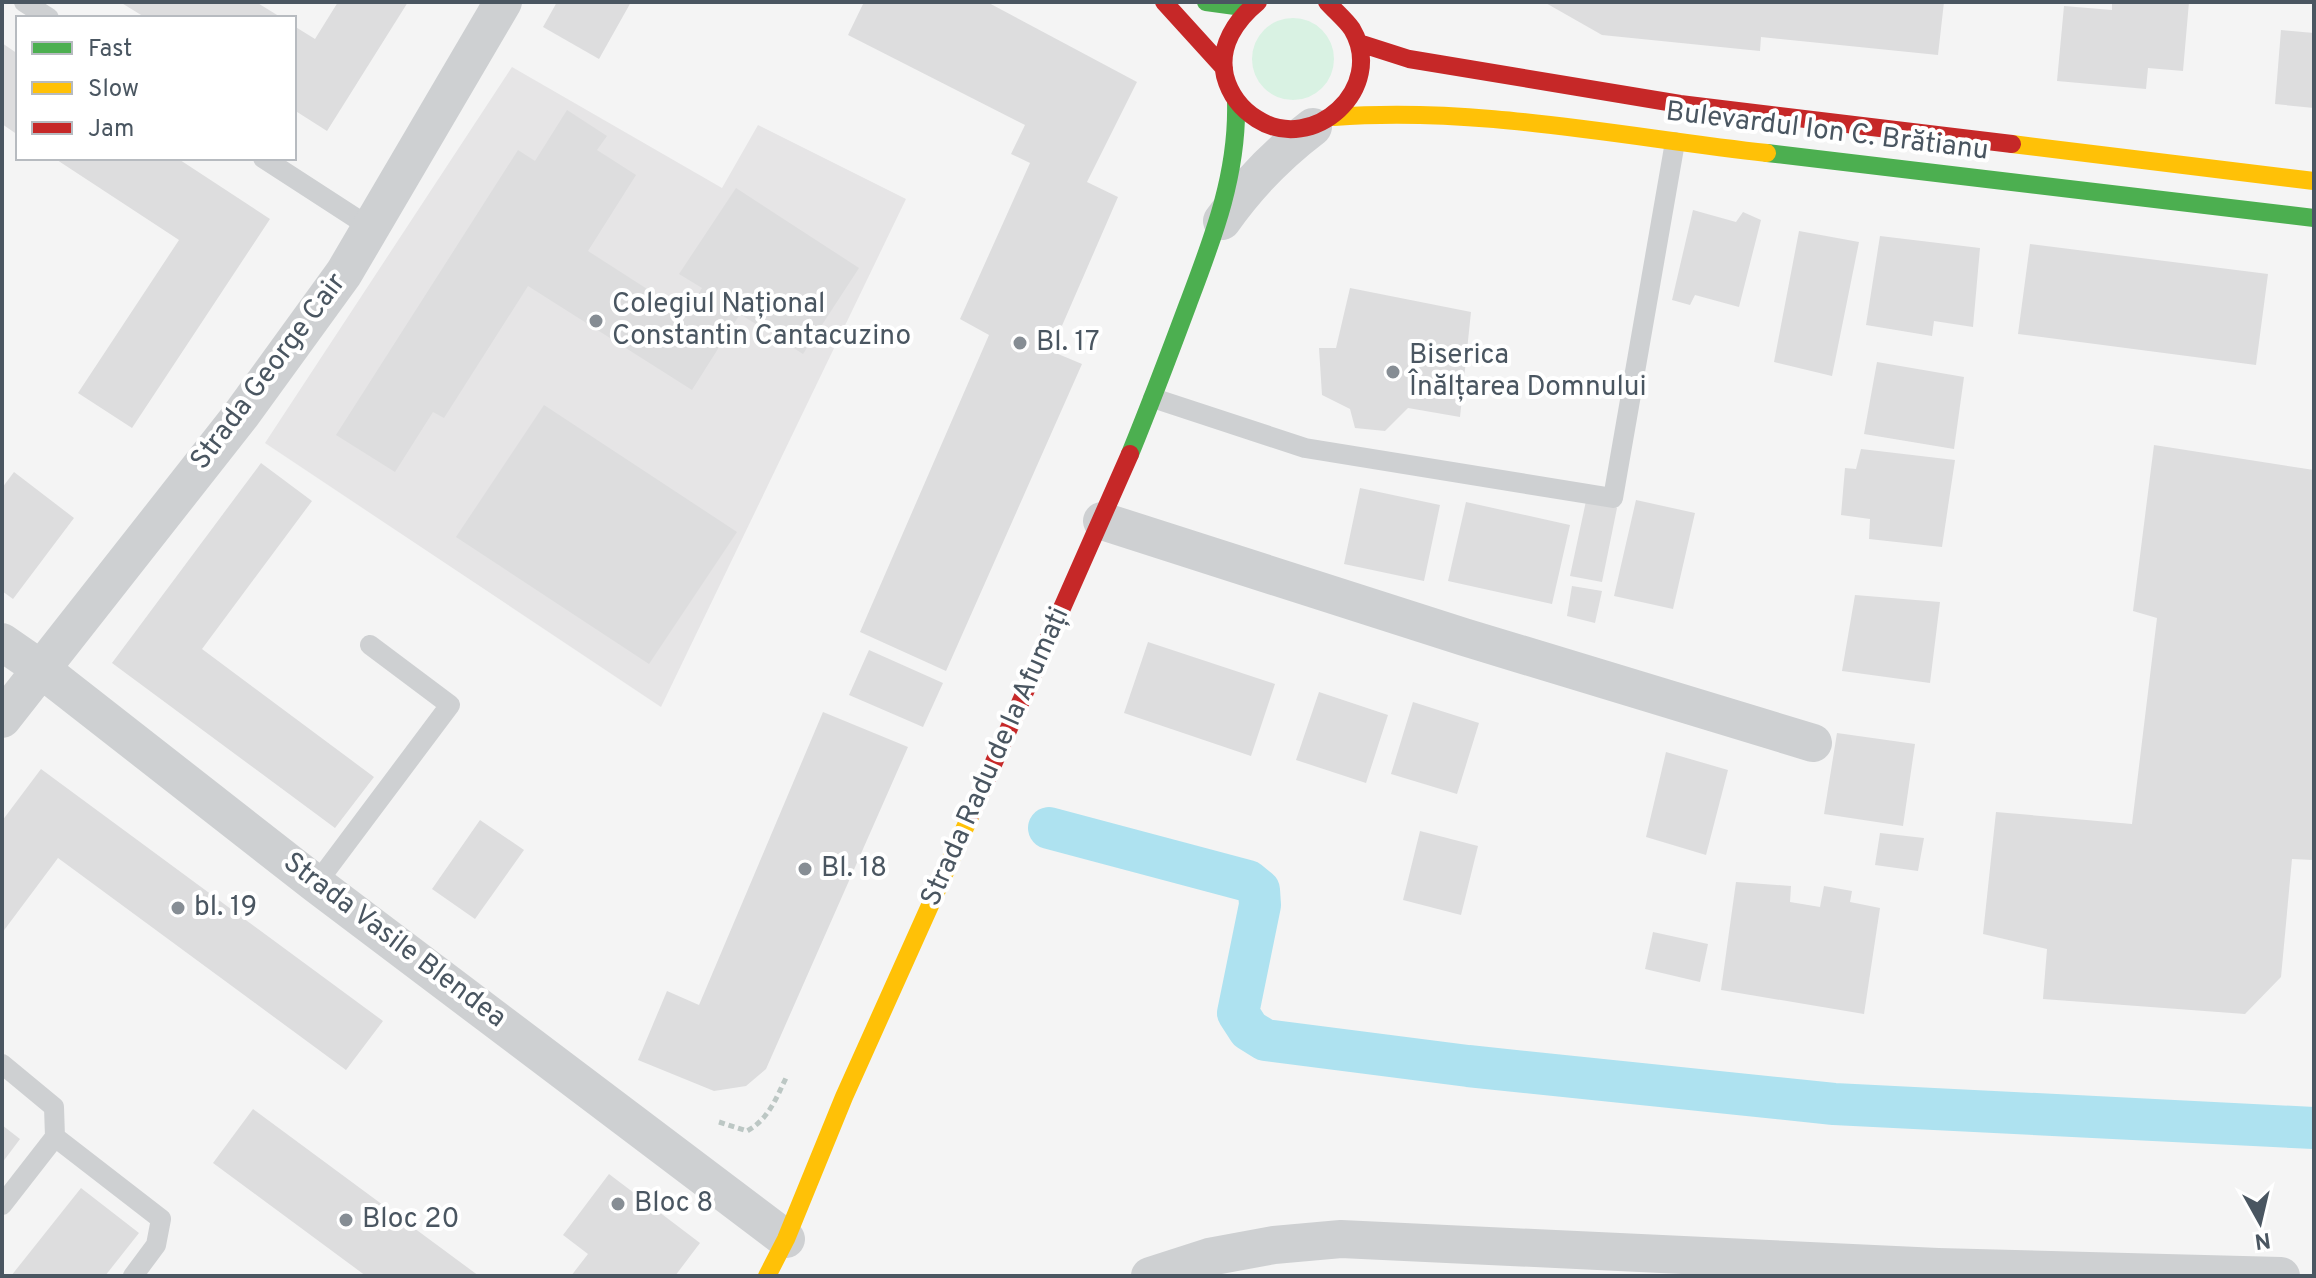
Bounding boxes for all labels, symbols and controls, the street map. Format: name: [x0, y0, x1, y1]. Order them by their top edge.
legend: [16, 16, 296, 160]
text: Fast: [88, 35, 132, 65]
text: Slow: [88, 75, 139, 105]
street label: Bulevardul Ion C. Brătianu: [1664, 94, 1990, 170]
text: Jam: [88, 115, 134, 145]
street label: Strada George Cair: [183, 266, 355, 478]
place label: Colegiul Național Constantin Cantacuzino: [612, 287, 911, 355]
marker: Colegiul Național Constantin Cantacuzino: [587, 312, 605, 330]
place label: Bl. 17: [1036, 325, 1100, 361]
marker: Bl. 17: [1011, 334, 1029, 352]
place label: Biserica Înălțarea Domnului: [1407, 338, 1647, 406]
marker: Biserica Înălțarea Domnului: [1384, 363, 1402, 381]
street label: Strada Radu de la Afumați: [914, 602, 1078, 912]
street label: Strada Vasile Blendea: [275, 845, 513, 1037]
place label: Bl. 18: [821, 851, 887, 887]
marker: Bl. 18: [796, 860, 814, 878]
place label: bl. 19: [194, 890, 257, 926]
marker: bl. 19: [169, 899, 187, 917]
north arrow: [2220, 1182, 2300, 1262]
place label: Bloc 8: [634, 1186, 713, 1222]
marker: Bloc 8: [609, 1195, 627, 1213]
place label: Bloc 20: [362, 1202, 459, 1238]
marker: Bloc 20: [337, 1211, 355, 1229]
text: N: [2253, 1225, 2272, 1254]

